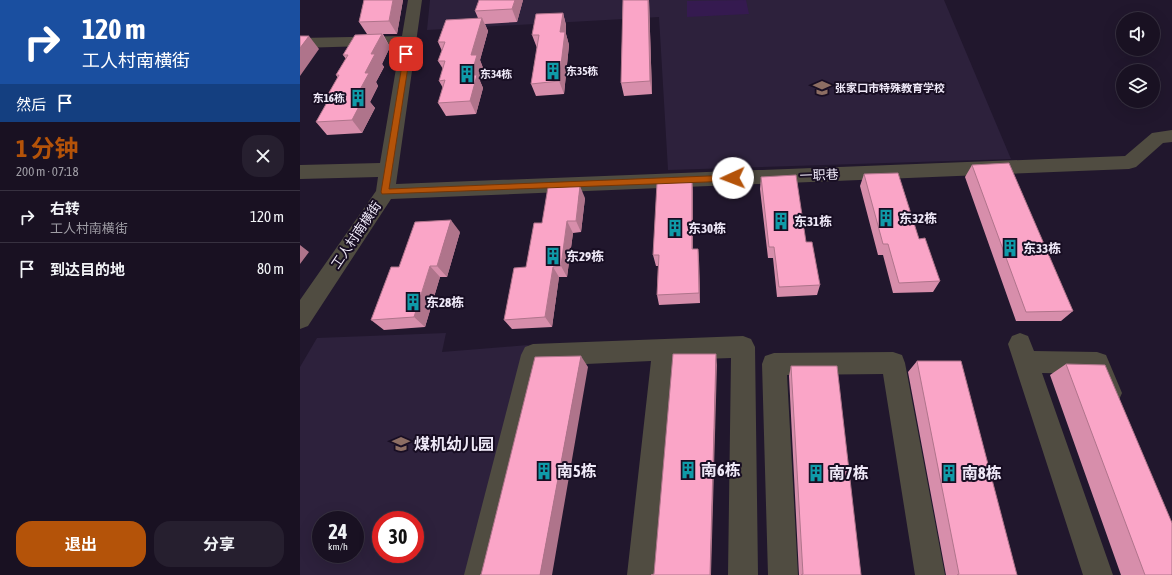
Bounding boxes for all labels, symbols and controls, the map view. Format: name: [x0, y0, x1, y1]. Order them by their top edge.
map controls: [1116, 12, 1160, 108]
button: sound: [1116, 12, 1160, 56]
text: 120 m: [82, 13, 145, 45]
icon: right: [16, 16, 68, 68]
pin: [389, 37, 423, 71]
icon: arrive: [395, 43, 417, 65]
text: 工人村南横街: [82, 50, 190, 71]
building icon: 东35栋: [543, 61, 563, 81]
building icon: 东34栋: [457, 64, 477, 84]
button: layers: [1116, 64, 1160, 108]
place label: 东35栋: [566, 65, 598, 77]
place label: 东34栋: [480, 68, 512, 80]
school or university icon: 张家口市特殊教育学校: [812, 78, 832, 98]
place label: 张家口市特殊教育学校: [835, 82, 945, 94]
building icon: 东16栋: [348, 88, 368, 108]
icon: arrive: [54, 92, 76, 114]
place label: 东16栋: [313, 92, 345, 104]
text: 然后: [16, 96, 46, 113]
text: 1 分钟: [16, 135, 79, 162]
button: close: [242, 135, 284, 177]
position arrow: [712, 157, 754, 199]
text: 200 m · 07:18: [16, 164, 79, 179]
street label: 一职巷: [799, 167, 839, 183]
street label: 工人村南横街: [328, 198, 384, 272]
text: 右转: [50, 200, 80, 217]
icon: right: [16, 206, 38, 228]
text: 120 m: [250, 208, 284, 225]
building icon: 东32栋: [876, 208, 896, 228]
building icon: 东31栋: [771, 211, 791, 231]
place label: 东32栋: [899, 211, 937, 226]
place label: 东31栋: [794, 214, 832, 229]
building icon: 东30栋: [665, 218, 685, 238]
text: 工人村南横街: [50, 221, 128, 236]
place label: 东30栋: [688, 221, 726, 236]
building icon: 东33栋: [1000, 238, 1020, 258]
place label: 东33栋: [1023, 241, 1061, 256]
building icon: 东29栋: [543, 246, 563, 266]
place label: 东29栋: [566, 249, 604, 264]
icon: arrive: [16, 258, 38, 280]
text: 80 m: [257, 260, 284, 277]
text: 到达目的地: [50, 261, 125, 278]
building icon: 东28栋: [403, 292, 423, 312]
place label: 东28栋: [426, 295, 464, 310]
school or university icon: 煤机幼儿园: [391, 434, 411, 454]
place label: 煤机幼儿园: [414, 435, 494, 453]
building icon: 南6栋: [678, 460, 698, 480]
building icon: 南5栋: [534, 461, 554, 481]
place label: 南6栋: [701, 461, 741, 479]
place label: 南5栋: [557, 462, 597, 480]
building icon: 南7栋: [806, 463, 826, 483]
building icon: 南8栋: [939, 463, 959, 483]
place label: 南7栋: [829, 464, 869, 482]
place label: 南8栋: [962, 464, 1002, 482]
speed limit sign: 30: [372, 511, 424, 563]
text: 24: [329, 520, 347, 543]
button: 退出: [16, 521, 146, 567]
button: 分享: [154, 521, 284, 567]
text: km/h: [328, 541, 348, 552]

